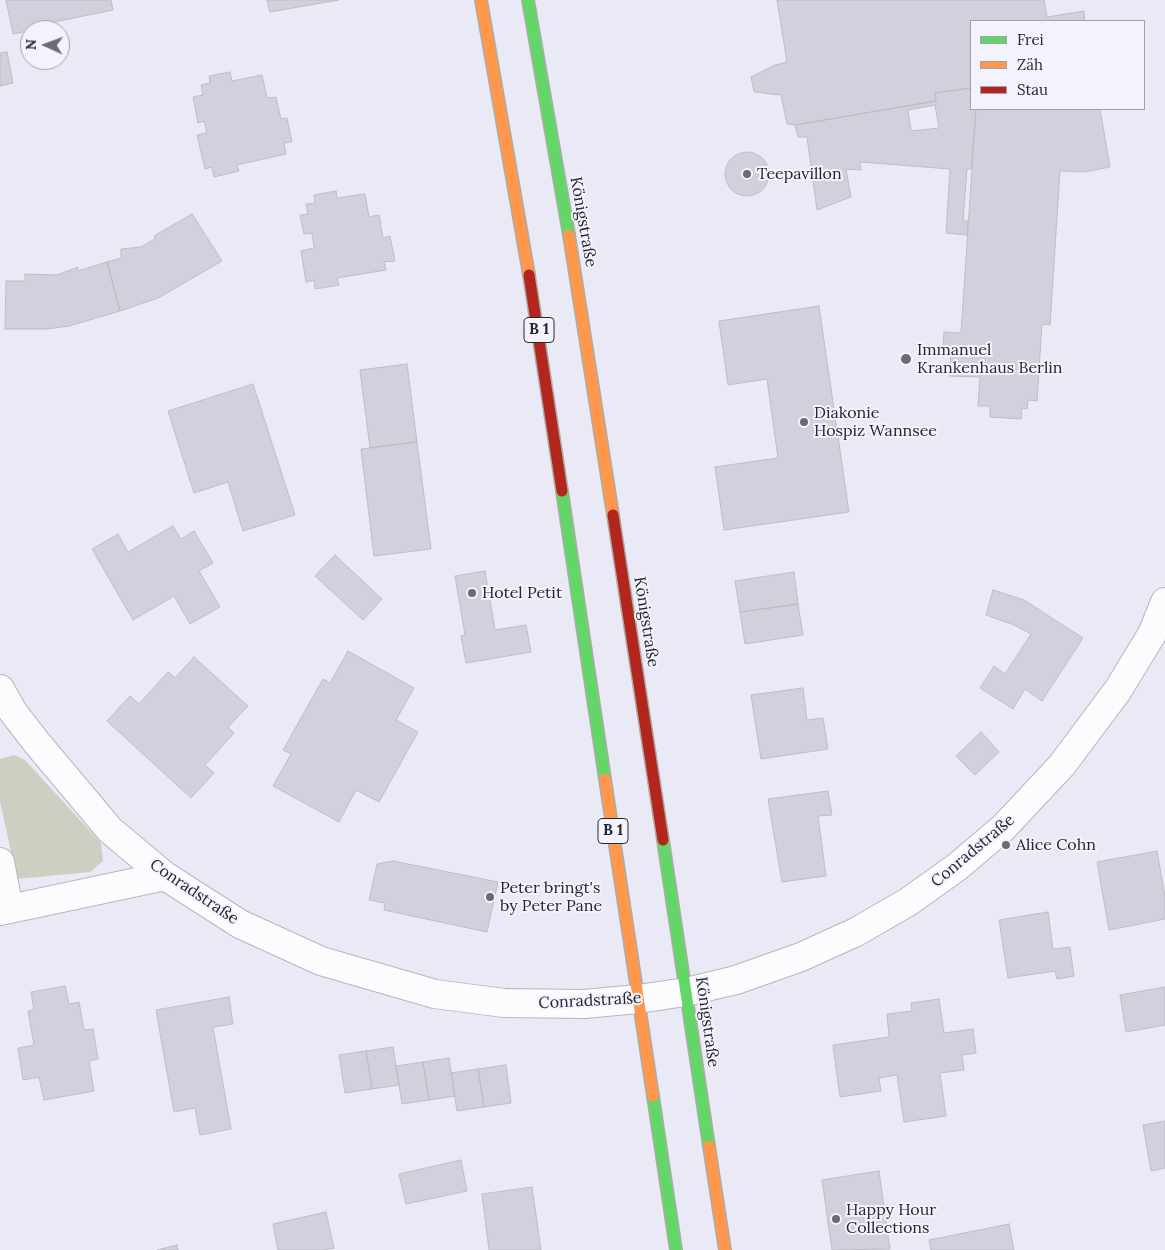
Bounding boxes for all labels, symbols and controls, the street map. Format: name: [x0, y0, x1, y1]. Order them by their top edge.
north arrow: [20, 20, 70, 70]
legend: [970, 20, 1145, 110]
text: Frei: [1017, 30, 1044, 49]
text: N: [22, 39, 40, 50]
text: Zäh: [1017, 55, 1043, 74]
text: Stau: [1017, 80, 1048, 99]
place label: Teepavillon: [757, 164, 842, 184]
marker: Teepavillon: [741, 168, 753, 180]
street label: Königstraße: [566, 175, 600, 269]
road number: B 1: [524, 318, 554, 342]
place label: Immanuel Krankenhaus Berlin: [917, 340, 1063, 378]
marker: Immanuel Krankenhaus Berlin: [899, 352, 913, 366]
place label: Diakonie Hospiz Wannsee: [814, 403, 937, 441]
marker: Diakonie Hospiz Wannsee: [798, 416, 810, 428]
street label: Königstraße: [629, 575, 663, 669]
place label: Hotel Petit: [482, 583, 562, 603]
marker: Hotel Petit: [466, 587, 478, 599]
street label: Conradstraße: [927, 810, 1019, 892]
road number: B 1: [598, 818, 628, 844]
place label: Alice Cohn: [1016, 835, 1096, 855]
marker: Alice Cohn: [1000, 839, 1012, 851]
street label: Conradstraße: [146, 855, 242, 929]
place label: Peter bringt's by Peter Pane: [500, 878, 602, 916]
marker: Peter bringt's by Peter Pane: [484, 891, 496, 903]
street label: Königstraße: [691, 975, 723, 1069]
street label: Conradstraße: [538, 989, 642, 1013]
place label: Happy Hour Collections: [846, 1200, 936, 1238]
marker: Happy Hour Collections: [830, 1213, 842, 1225]

